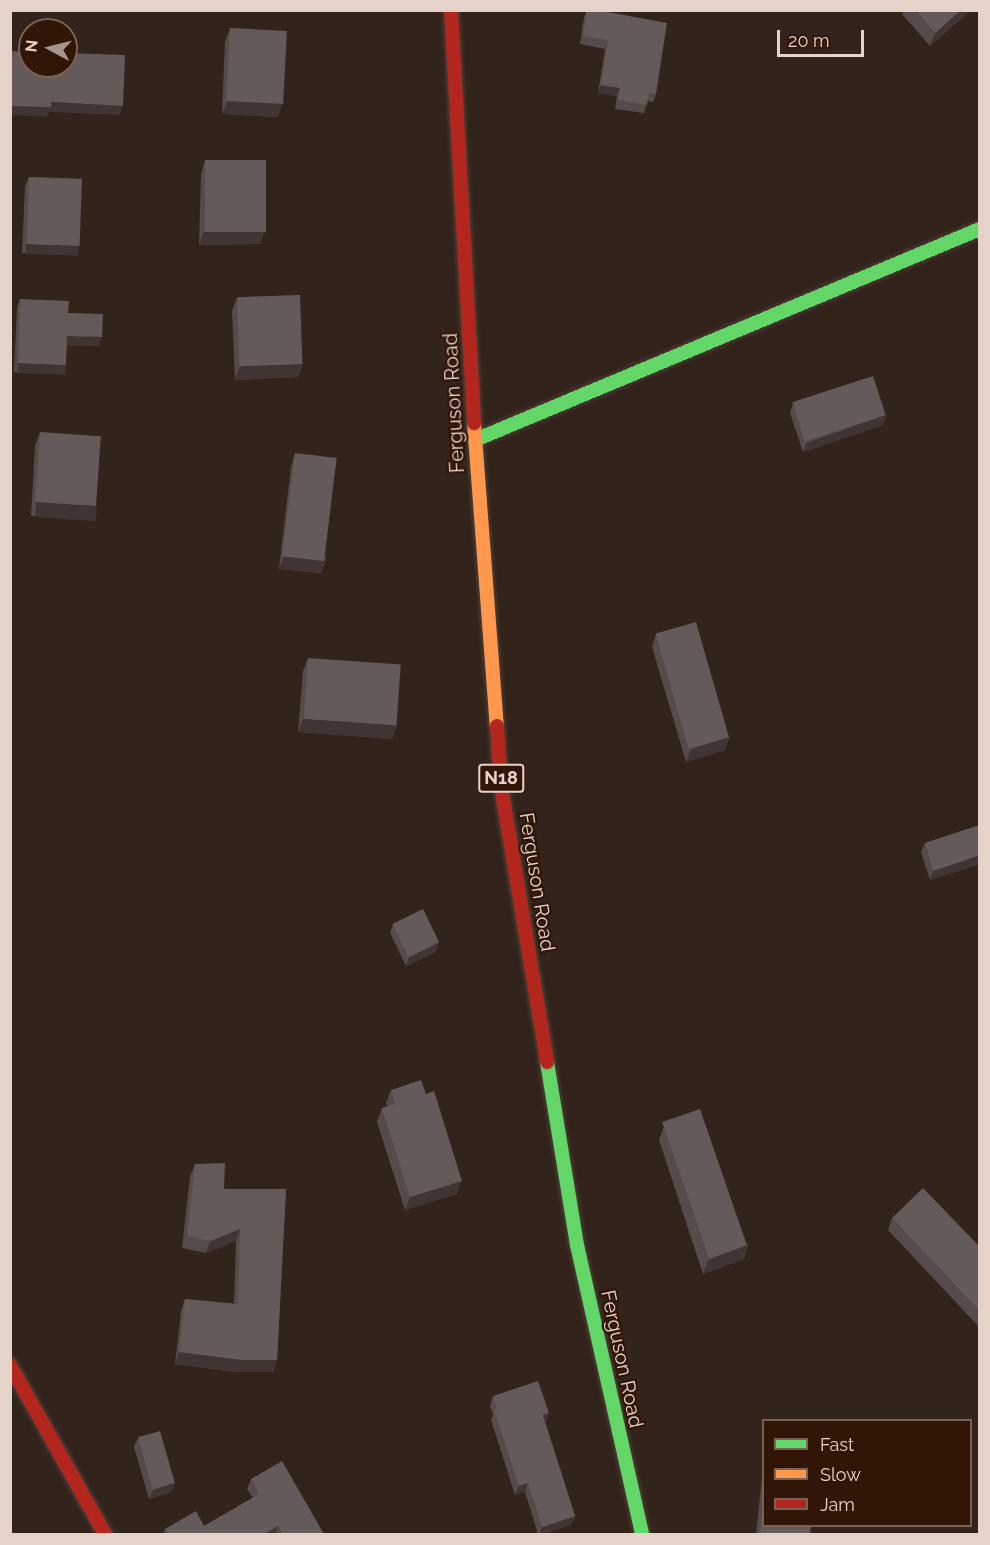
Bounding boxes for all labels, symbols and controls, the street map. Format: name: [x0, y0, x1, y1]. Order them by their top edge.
north arrow: [18, 18, 78, 78]
scale bar: [780, 18, 867, 56]
text: 20 m: [788, 30, 830, 51]
text: N: [21, 39, 42, 53]
street label: Ferguson Road: [438, 332, 470, 474]
road number: N18: [477, 763, 525, 793]
street label: Ferguson Road: [514, 811, 560, 953]
street label: Ferguson Road: [596, 1288, 648, 1430]
legend: [762, 1419, 972, 1527]
text: Fast: [820, 1434, 854, 1455]
text: Slow: [820, 1464, 861, 1485]
text: Jam: [820, 1494, 855, 1515]

